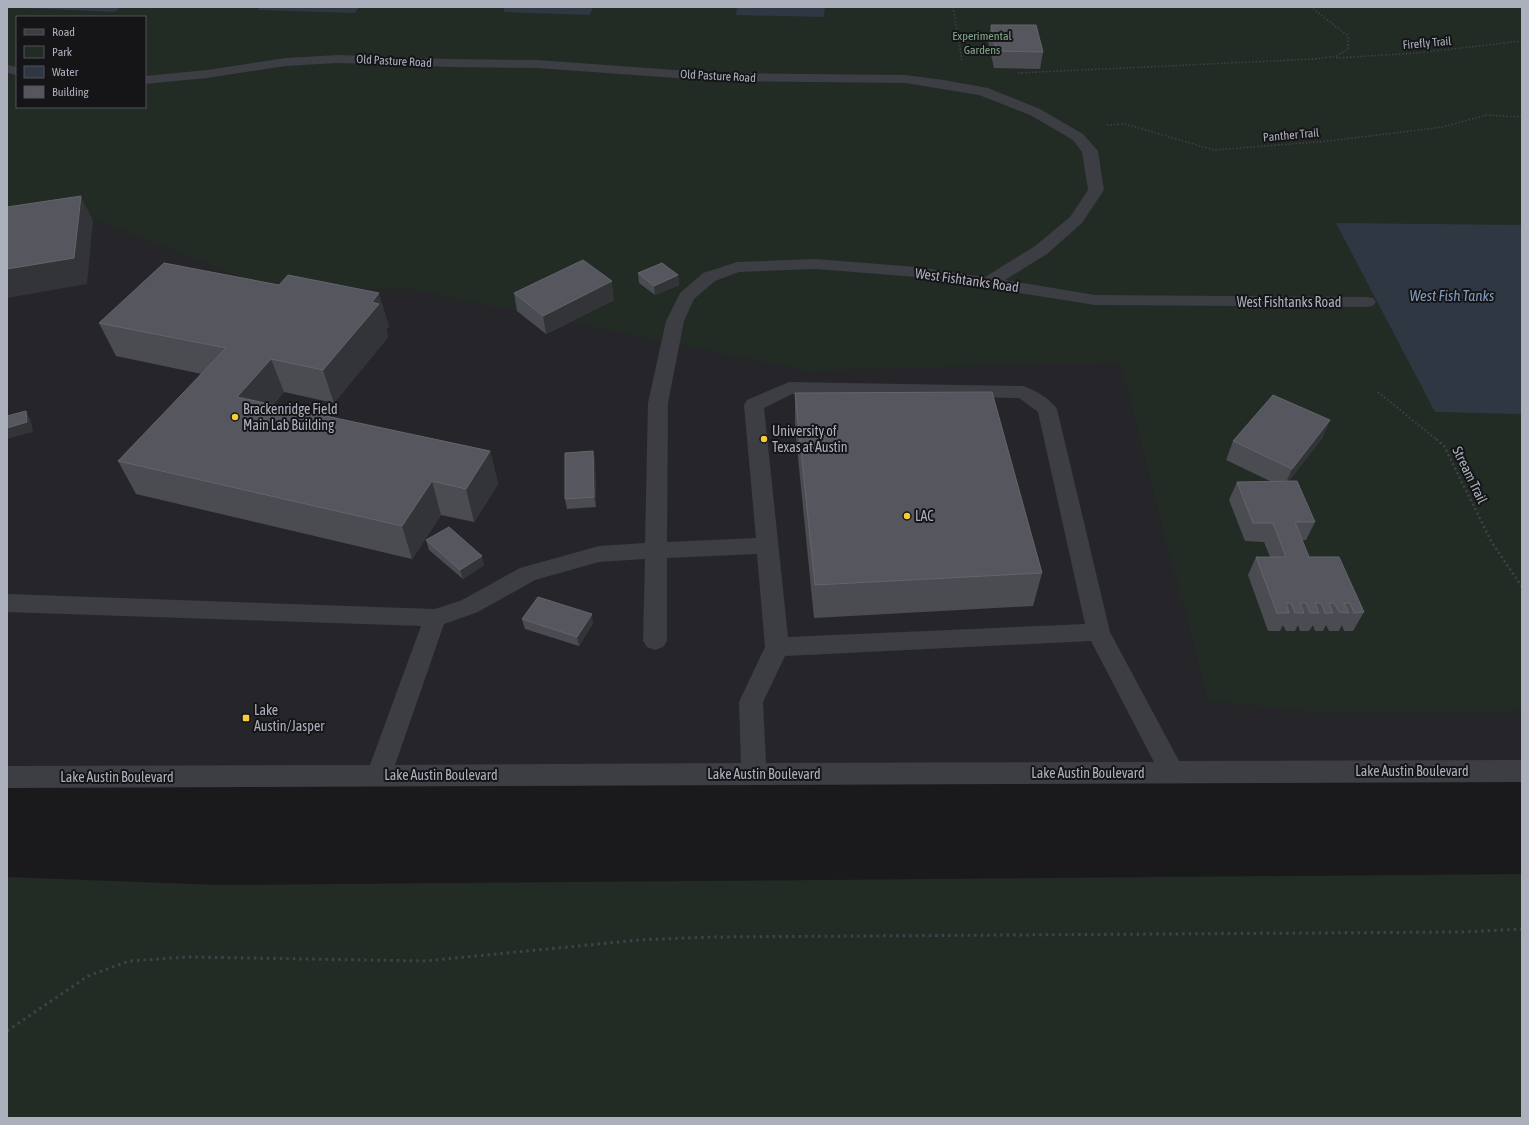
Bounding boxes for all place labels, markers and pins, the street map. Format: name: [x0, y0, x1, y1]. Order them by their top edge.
place label: Brackenridge Field Main Lab Building: [243, 401, 338, 433]
marker: Brackenridge Field Main Lab Building: [230, 412, 240, 422]
place label: University of Texas at Austin: [772, 423, 848, 455]
marker: University of Texas at Austin: [759, 434, 769, 444]
place label: LAC: [915, 508, 934, 524]
marker: LAC: [902, 511, 912, 521]
place label: Lake Austin/Jasper: [254, 702, 325, 734]
marker: Lake Austin/Jasper: [241, 713, 251, 723]

